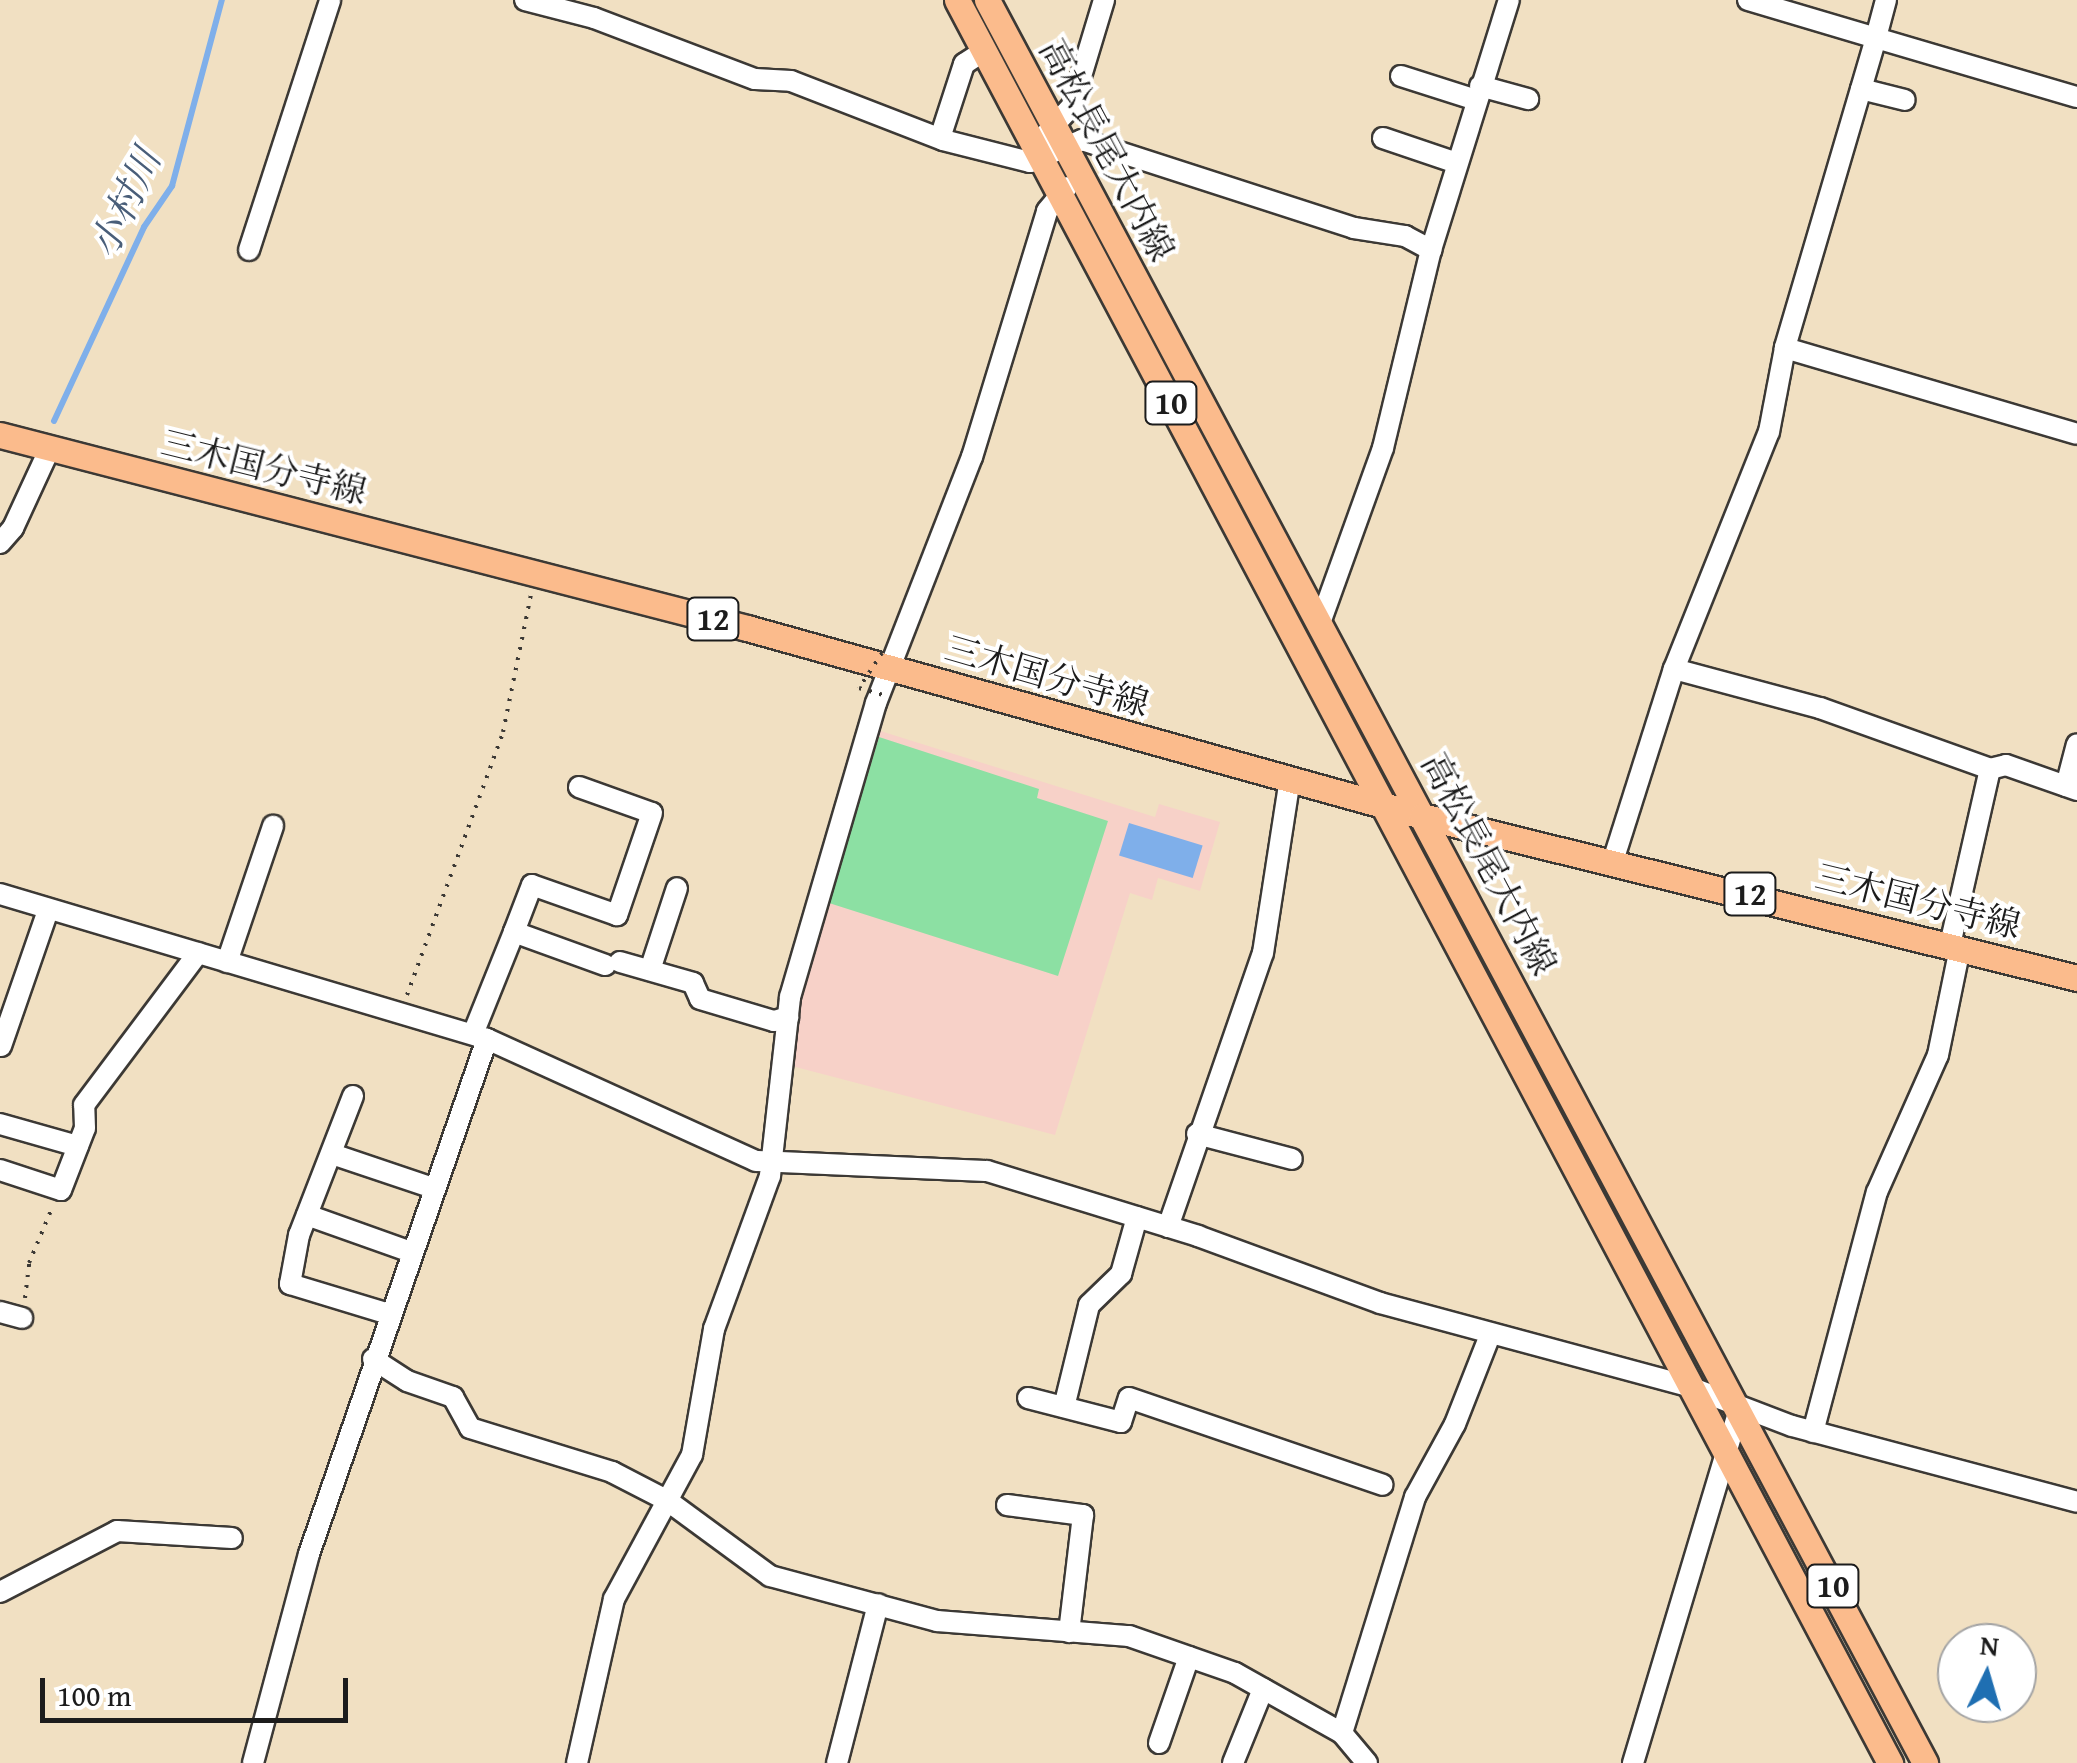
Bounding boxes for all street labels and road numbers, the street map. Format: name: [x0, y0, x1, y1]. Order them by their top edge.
street label: 高松長尾大内線: [1031, 32, 1183, 268]
road number: 10: [1144, 376, 1198, 430]
street label: 三木国分寺線: [157, 421, 371, 513]
road number: 12: [686, 592, 740, 646]
street label: 三木国分寺線: [940, 627, 1154, 725]
street label: 高松長尾大内線: [1413, 746, 1565, 982]
street label: 三木国分寺線: [1811, 855, 2025, 947]
road number: 12: [1722, 867, 1778, 921]
road number: 10: [1806, 1559, 1860, 1613]

